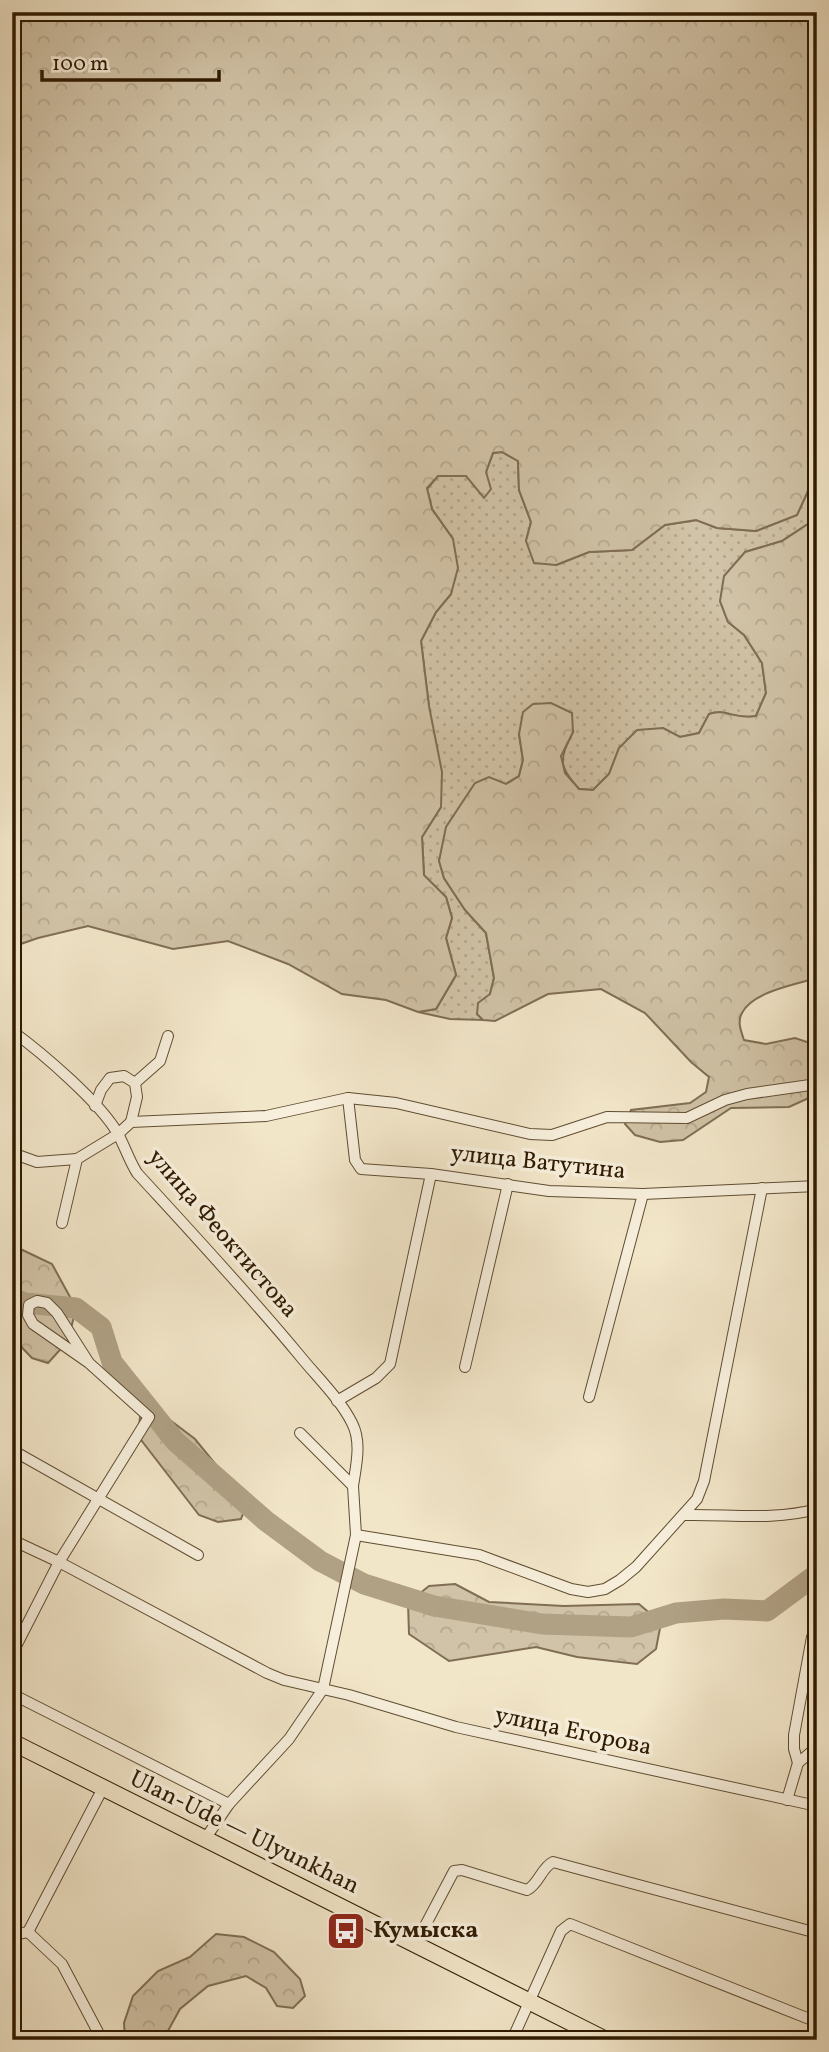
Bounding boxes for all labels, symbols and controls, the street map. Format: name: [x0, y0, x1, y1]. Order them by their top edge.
scale bar: [42, 38, 219, 82]
text: 100 m: [52, 50, 109, 79]
street label: улица Ватутина: [449, 1137, 627, 1189]
street label: улица Феоктистова: [139, 1142, 305, 1326]
street label: улица Егорова: [491, 1699, 655, 1765]
street label: Ulan-Ude — Ulyunkhan: [123, 1762, 365, 1904]
bus stop icon: Кумыска: [325, 1910, 367, 1952]
place label: Кумыска: [373, 1914, 478, 1948]

